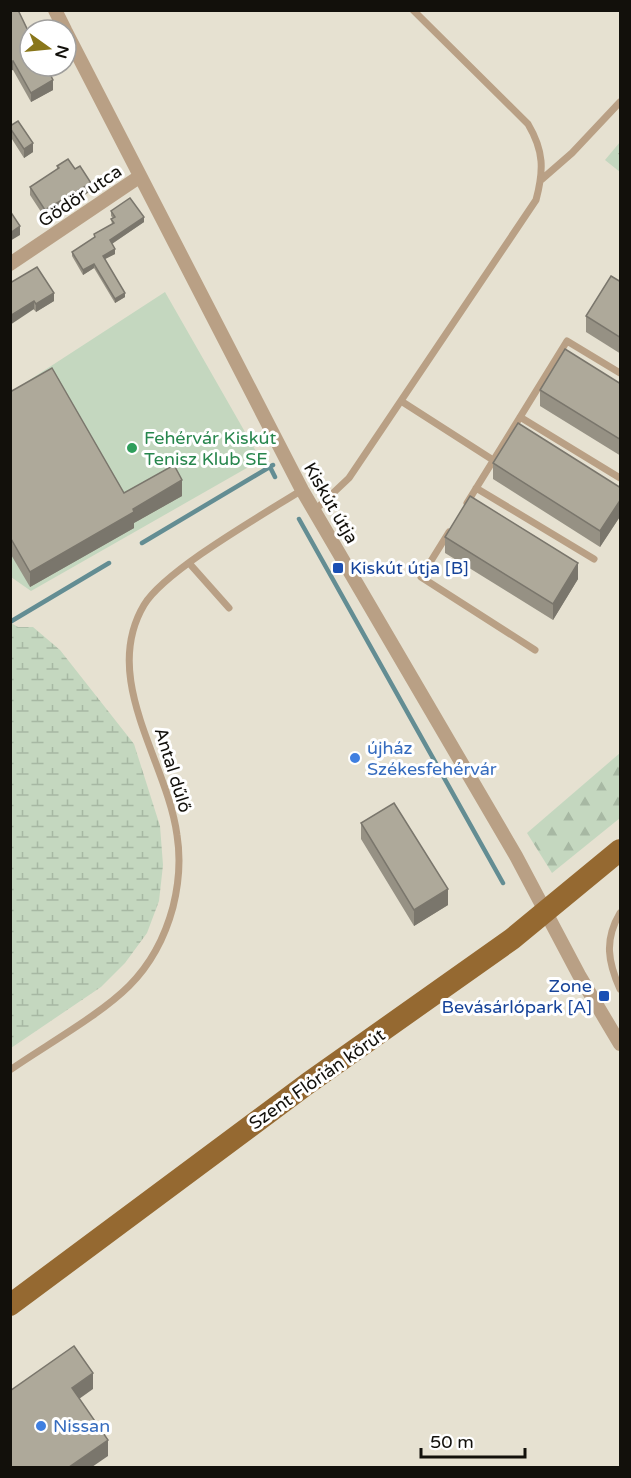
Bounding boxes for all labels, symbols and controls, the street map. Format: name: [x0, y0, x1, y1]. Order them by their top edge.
north arrow: [18, 18, 78, 78]
text: N: [50, 43, 73, 60]
street label: Gödör utca: [34, 160, 126, 232]
place label: Fehérvár Kiskút Tenisz Klub SE: [144, 427, 277, 470]
marker: Fehérvár Kiskút Tenisz Klub SE: [125, 441, 139, 455]
street label: Kiskút útja: [299, 459, 363, 547]
place label: Kiskút útja [B]: [350, 557, 469, 579]
marker: Kiskút útja [B]: [331, 561, 345, 575]
street label: Antal dűlő: [150, 725, 196, 815]
place label: újház Székesfehérvár: [367, 737, 497, 780]
marker: újház Székesfehérvár: [348, 751, 362, 765]
place label: Zone Bevásárlópark [A]: [442, 975, 592, 1018]
marker: Zone Bevásárlópark [A]: [597, 989, 611, 1003]
street label: Szent Flórián körút: [245, 1024, 389, 1134]
place label: Nissan: [53, 1415, 110, 1437]
marker: Nissan: [34, 1419, 48, 1433]
scale bar: [421, 1421, 524, 1459]
text: 50 m: [430, 1431, 474, 1453]

